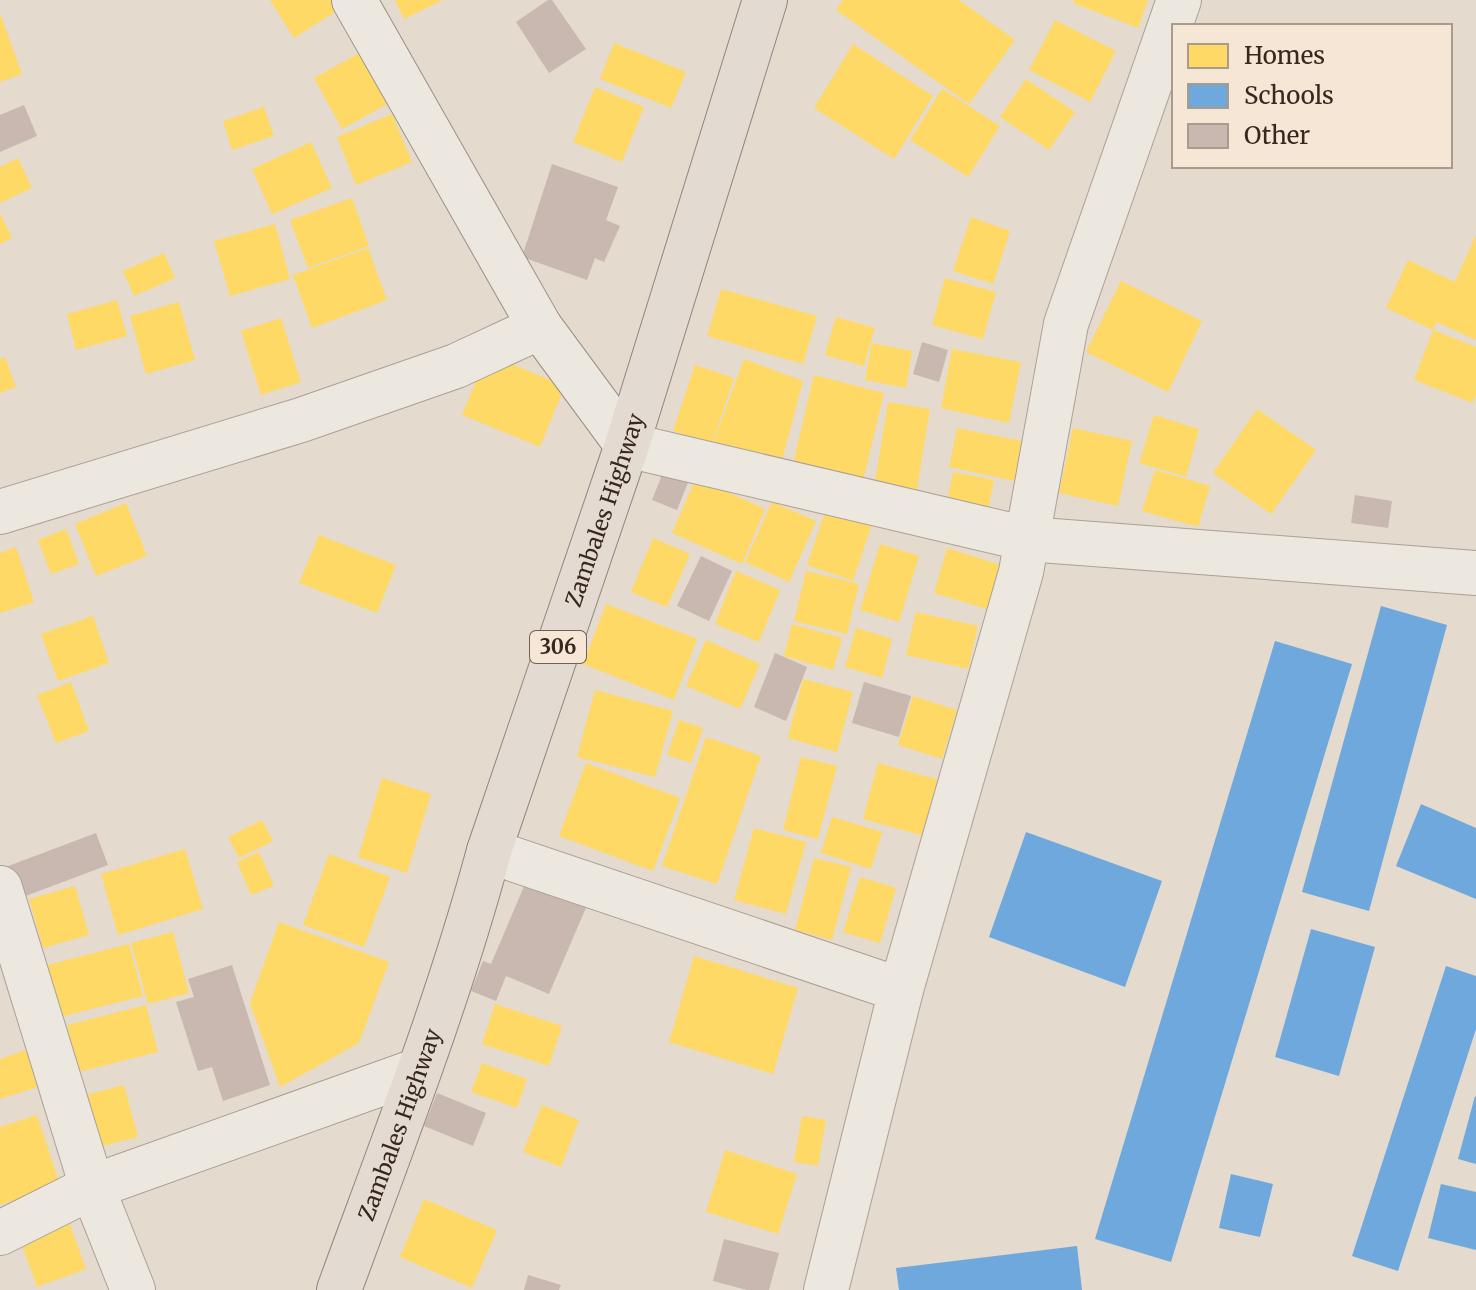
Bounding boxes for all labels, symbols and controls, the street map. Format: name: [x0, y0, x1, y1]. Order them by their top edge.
legend: [1172, 24, 1452, 168]
text: Homes: [1244, 40, 1325, 71]
text: Schools: [1244, 80, 1334, 111]
text: Other: [1244, 120, 1310, 151]
street label: Zambales Highway: [559, 410, 650, 610]
road number: 306: [530, 631, 586, 663]
street label: Zambales Highway: [352, 1025, 447, 1225]

